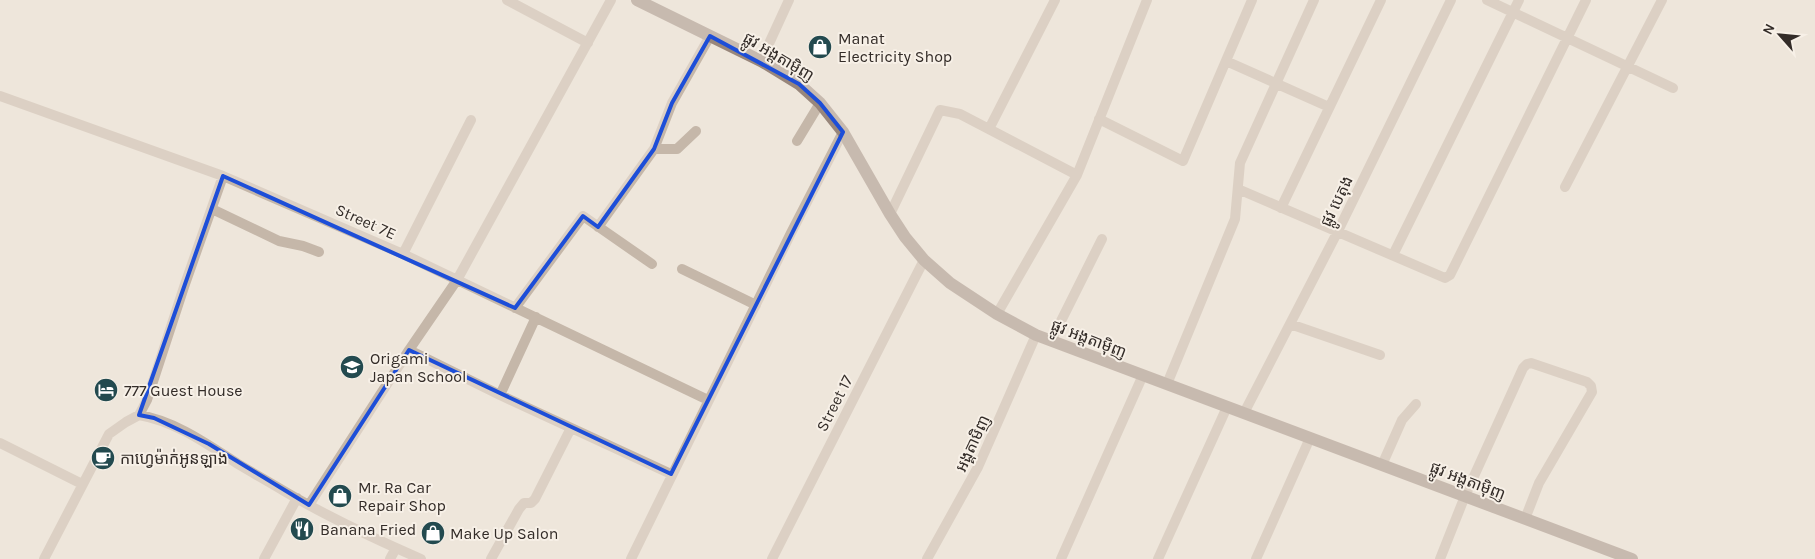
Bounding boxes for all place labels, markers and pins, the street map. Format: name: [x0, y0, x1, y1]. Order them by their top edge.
place label: Manat Electricity Shop: [838, 29, 952, 66]
shop icon: Manat Electricity Shop: [807, 34, 833, 60]
place label: Origami Japan School: [370, 349, 466, 386]
school or university icon: Origami Japan School: [339, 354, 365, 380]
hotel icon: 777 Guest House: [93, 377, 119, 403]
place label: 777 Guest House: [124, 381, 243, 400]
cafe icon: កាហ្វេម៉ាក់អូនឡាង: [90, 445, 116, 471]
place label: កាហ្វេម៉ាក់អូនឡាង: [120, 448, 228, 468]
place label: Mr. Ra Car Repair Shop: [358, 478, 446, 515]
shop icon: Mr. Ra Car Repair Shop: [327, 483, 353, 509]
restaurant icon: Banana Fried: [289, 516, 315, 542]
place label: Banana Fried: [320, 520, 416, 539]
shop icon: Make Up Salon: [420, 520, 446, 546]
place label: Make Up Salon: [450, 524, 558, 543]

